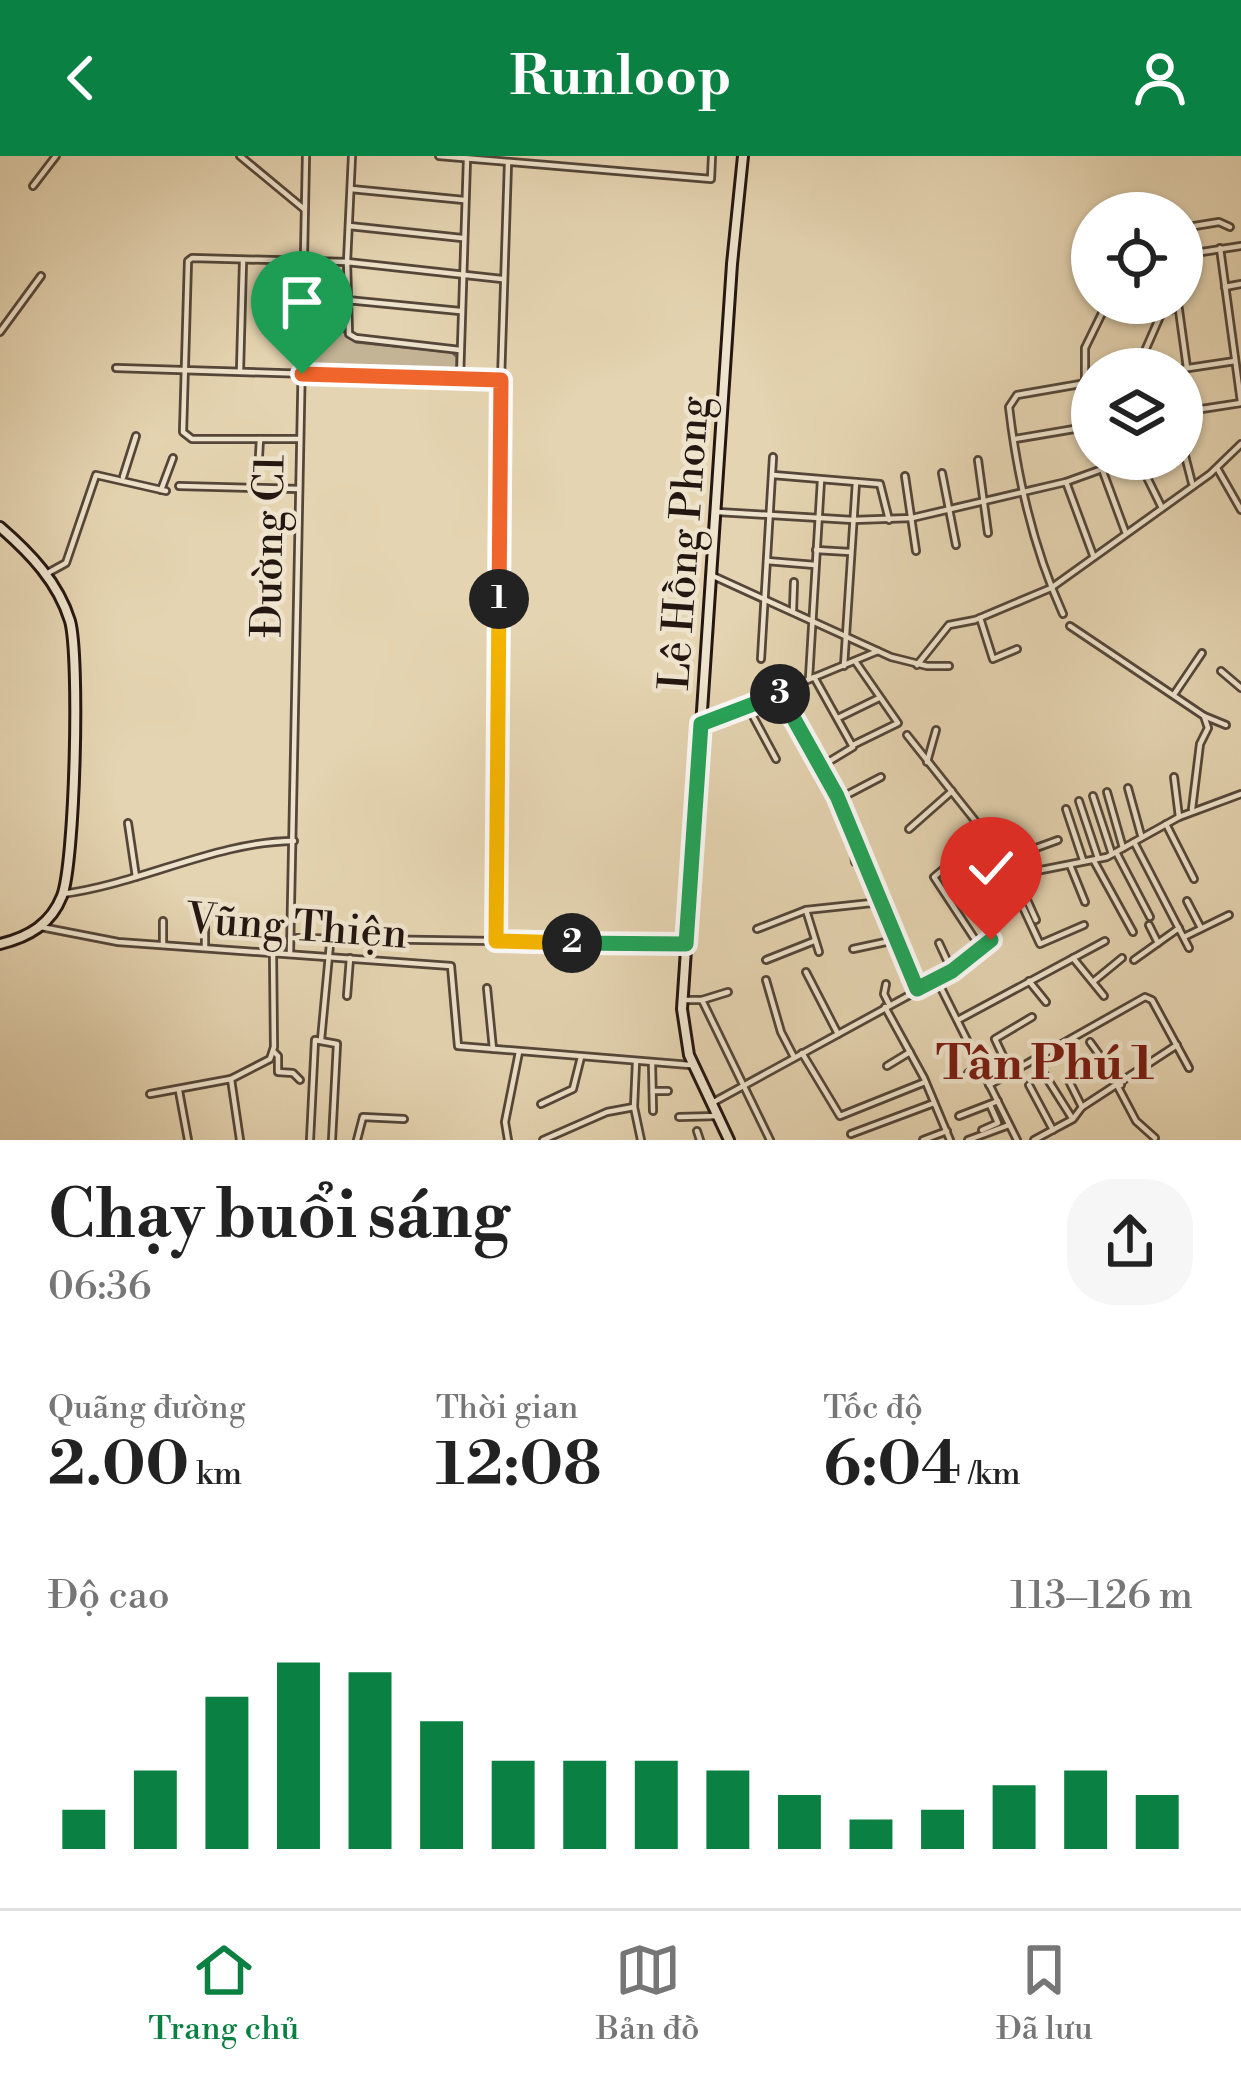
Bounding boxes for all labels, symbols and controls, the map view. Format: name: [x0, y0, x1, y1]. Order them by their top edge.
text: Runloop: [510, 44, 731, 112]
icon: back: [48, 45, 114, 111]
icon: person: [1127, 45, 1193, 111]
map controls: [1071, 192, 1203, 480]
button: locate: [1071, 192, 1203, 324]
pin: [251, 251, 353, 374]
icon: arrive: [269, 269, 335, 335]
button: layers: [1071, 348, 1203, 480]
street label: Lê Hồng Phong: [649, 394, 723, 692]
street label: Đường C1: [241, 454, 299, 638]
pin: 1: [469, 569, 529, 629]
text: 1: [491, 578, 507, 619]
pin: 3: [750, 664, 810, 724]
text: 3: [770, 673, 790, 714]
pin: [940, 817, 1042, 940]
icon: check: [958, 835, 1024, 901]
street label: Vũng Thiện: [184, 893, 409, 963]
pin: 2: [542, 913, 602, 973]
text: 2: [562, 922, 582, 963]
district label: Tân Phú 1: [936, 1035, 1154, 1095]
text: Chạy buổi sáng: [48, 1176, 509, 1259]
button: share: [1067, 1179, 1193, 1305]
text: 06:36: [48, 1263, 151, 1312]
text: Quãng đường: [48, 1388, 246, 1429]
text: Thời gian: [436, 1388, 579, 1429]
text: Tốc độ: [823, 1388, 923, 1429]
text: 2.00: [48, 1429, 189, 1504]
text: 12:08: [436, 1429, 601, 1504]
text: 6:04: [823, 1429, 961, 1504]
text: km: [189, 1454, 242, 1495]
text: /km: [961, 1454, 1021, 1495]
text: Độ cao: [48, 1572, 170, 1621]
text: 113–126 m: [1010, 1572, 1193, 1621]
tab: Trang chủ: [148, 1937, 299, 2050]
tab: Bản đồ: [596, 1937, 700, 2050]
tab: Đã lưu: [996, 1937, 1093, 2050]

